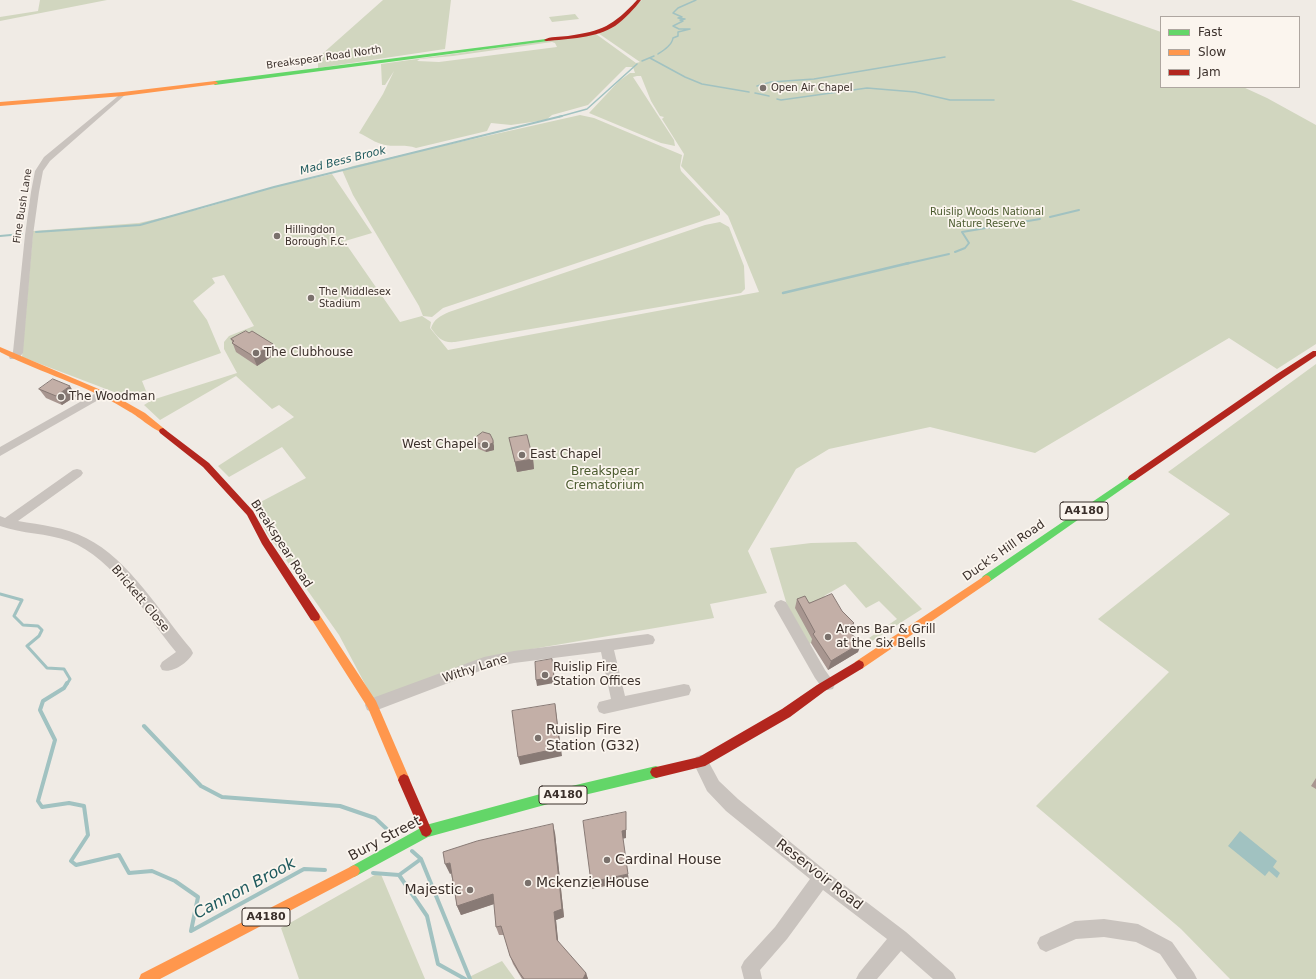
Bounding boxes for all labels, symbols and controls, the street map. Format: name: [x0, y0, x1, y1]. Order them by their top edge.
legend: [1160, 16, 1300, 88]
text: Fast: [1198, 25, 1222, 39]
street label: Breakspear Road North: [266, 44, 382, 72]
text: Slow: [1198, 45, 1226, 59]
text: Jam: [1198, 65, 1221, 79]
place label: Open Air Chapel: [771, 82, 853, 94]
marker: Open Air Chapel: [758, 83, 768, 93]
water label: Mad Bess Brook: [299, 144, 387, 178]
street label: Fine Bush Lane: [11, 168, 35, 244]
park label: Ruislip Woods National Nature Reserve: [930, 206, 1044, 230]
place label: Hillingdon Borough F.C.: [285, 224, 348, 248]
marker: Hillingdon Borough F.C.: [272, 231, 282, 241]
place label: The Middlesex Stadium: [319, 286, 391, 310]
marker: The Middlesex Stadium: [306, 293, 316, 303]
place label: The Clubhouse: [264, 346, 353, 360]
marker: The Clubhouse: [251, 348, 261, 358]
place label: The Woodman: [69, 390, 155, 404]
marker: The Woodman: [56, 392, 66, 402]
place label: West Chapel: [402, 438, 477, 452]
marker: West Chapel: [480, 440, 490, 450]
place label: East Chapel: [530, 448, 601, 462]
marker: East Chapel: [517, 450, 527, 460]
park label: Breakspear Crematorium: [565, 465, 645, 493]
street label: Breakspear Road: [247, 497, 315, 591]
road number: A4180: [1060, 502, 1108, 520]
street label: Duck's Hill Road: [960, 517, 1048, 585]
street label: Brickett Close: [108, 563, 172, 635]
place label: Arens Bar & Grill at the Six Bells: [836, 623, 936, 651]
marker: Arens Bar & Grill at the Six Bells: [823, 632, 833, 642]
street label: Withy Lane: [441, 652, 509, 686]
place label: Ruislip Fire Station Offices: [553, 661, 641, 689]
marker: Ruislip Fire Station Offices: [540, 670, 550, 680]
place label: Ruislip Fire Station (G32): [546, 722, 640, 754]
marker: Ruislip Fire Station (G32): [533, 733, 543, 743]
road number: A4180: [539, 786, 587, 804]
street label: Bury Street: [346, 813, 424, 865]
street label: Reservoir Road: [772, 836, 866, 914]
place label: Cardinal House: [615, 852, 721, 868]
water label: Cannon Brook: [191, 854, 299, 924]
marker: Cardinal House: [602, 855, 612, 865]
place label: Mckenzie House: [536, 875, 649, 891]
marker: Mckenzie House: [523, 878, 533, 888]
place label: Majestic: [404, 882, 462, 898]
marker: Majestic: [465, 885, 475, 895]
road number: A4180: [242, 908, 290, 926]

